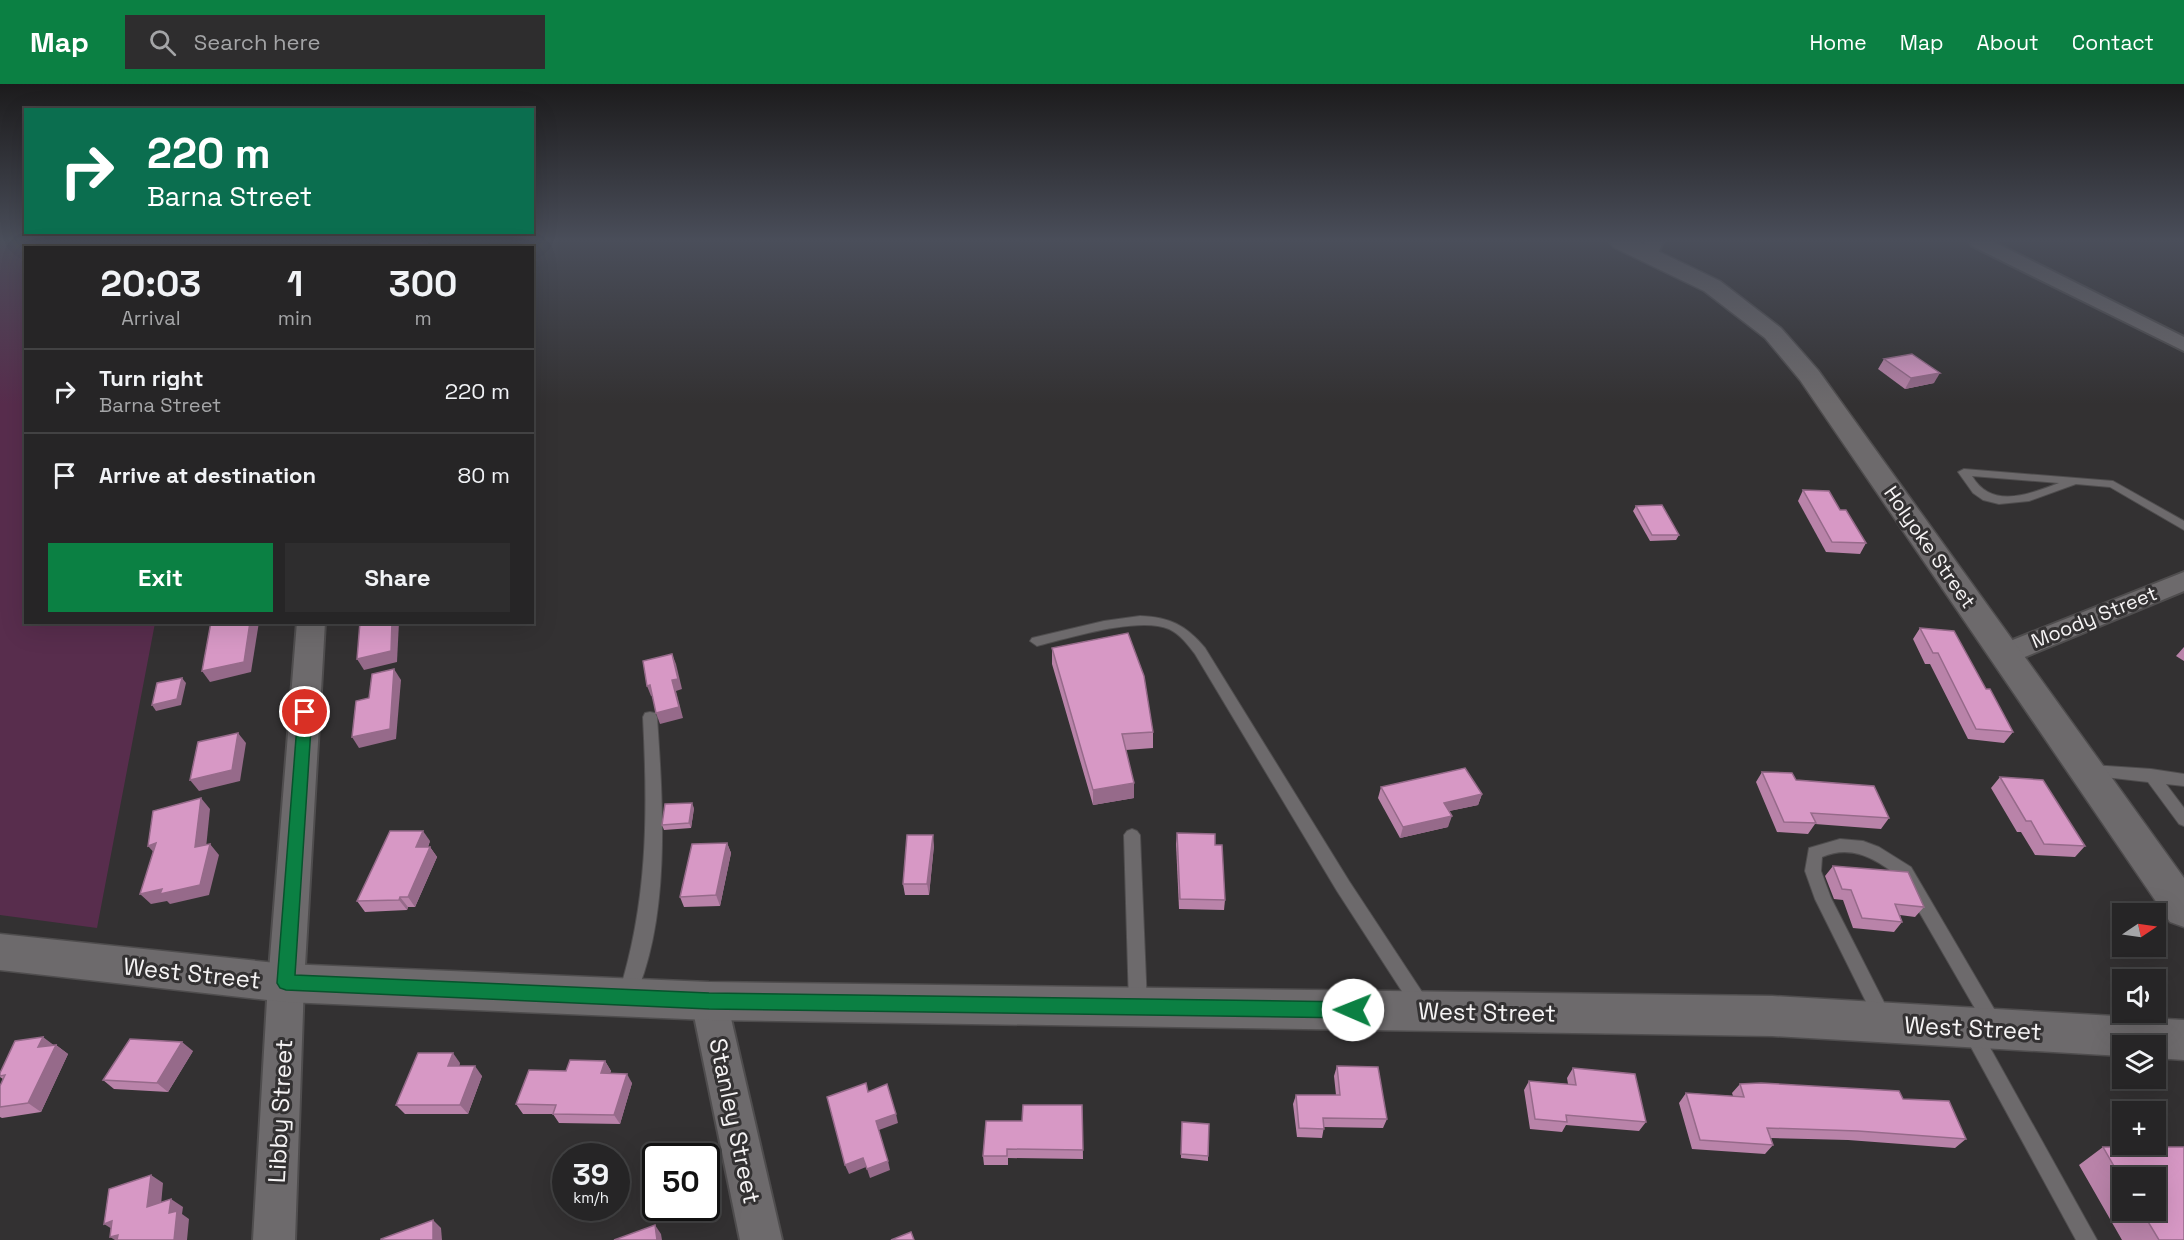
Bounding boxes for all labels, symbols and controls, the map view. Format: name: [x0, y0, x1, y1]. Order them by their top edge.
search box: [125, 15, 545, 69]
text: Map: [30, 24, 89, 60]
icon: search: [146, 26, 179, 59]
text: Search here: [194, 28, 321, 56]
text: Home: [1809, 29, 1867, 56]
text: Map: [1900, 29, 1944, 56]
text: About: [1977, 29, 2039, 56]
text: Contact: [2072, 29, 2154, 56]
text: 220 m: [147, 127, 271, 180]
icon: right: [48, 132, 126, 210]
text: Barna Street: [147, 179, 312, 214]
text: 20:03: [101, 261, 201, 307]
text: 1: [287, 261, 303, 307]
text: 300: [389, 261, 457, 307]
text: Arrival: [121, 305, 181, 331]
text: min: [278, 305, 312, 331]
text: m: [414, 305, 432, 331]
text: Turn right: [99, 364, 204, 392]
icon: right: [48, 375, 81, 408]
text: 220 m: [445, 377, 510, 405]
text: Barna Street: [99, 392, 221, 418]
icon: arrive: [48, 459, 81, 492]
text: Arrive at destination: [99, 461, 316, 489]
text: 80 m: [458, 461, 510, 489]
street label: Holyoke Street: [1878, 481, 1982, 613]
button: Exit: [48, 543, 273, 612]
button: Share: [285, 543, 510, 612]
street label: Moody Street: [2027, 580, 2161, 654]
pin: [279, 686, 330, 737]
icon: arrive: [288, 695, 321, 728]
north arrow: [2112, 903, 2166, 957]
map controls: [2112, 903, 2166, 1221]
street label: West Street: [122, 950, 262, 996]
button: sound: [2112, 969, 2166, 1023]
position arrow: [1321, 978, 1385, 1042]
street label: West Street: [1418, 995, 1556, 1029]
street label: West Street: [1903, 1009, 2043, 1047]
street label: Stanley Street: [702, 1035, 768, 1207]
button: layers: [2112, 1035, 2166, 1089]
street label: Libby Street: [261, 1038, 299, 1184]
button: +: [2112, 1101, 2166, 1155]
speed limit sign: 50: [642, 1143, 720, 1221]
text: 39: [573, 1155, 609, 1194]
button: −: [2112, 1167, 2166, 1221]
text: km/h: [573, 1188, 609, 1207]

